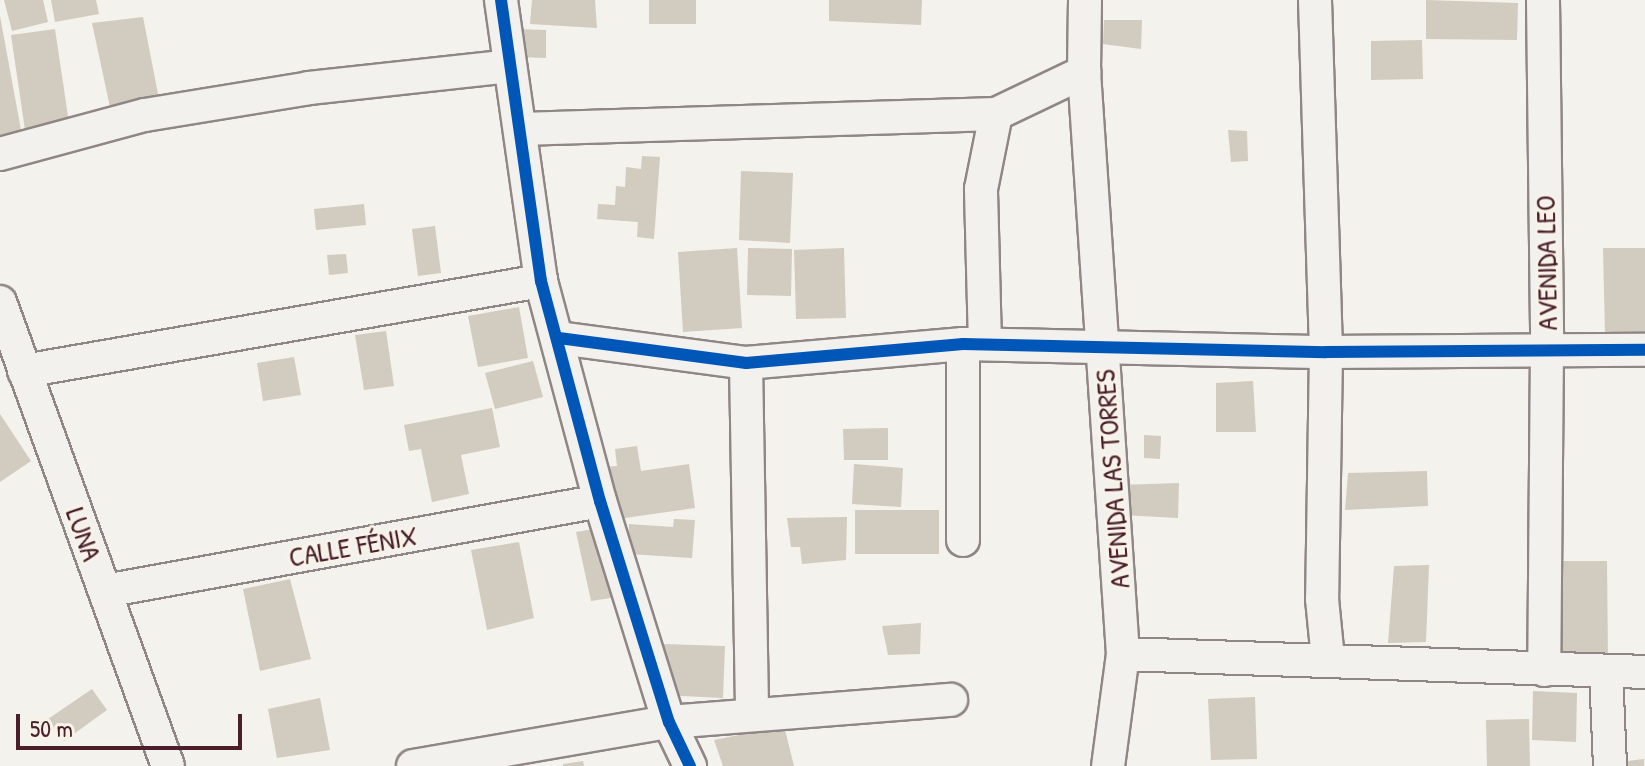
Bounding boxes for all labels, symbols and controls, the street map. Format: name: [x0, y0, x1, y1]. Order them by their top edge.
street label: AVENIDA LEO: [1528, 195, 1564, 331]
street label: AVENIDA LAS TORRES: [1088, 368, 1136, 590]
street label: LUNA: [59, 503, 109, 565]
street label: CALLE FÉNIX: [286, 518, 420, 574]
scale bar: [20, 698, 246, 748]
text: 50 m: [30, 712, 73, 744]

